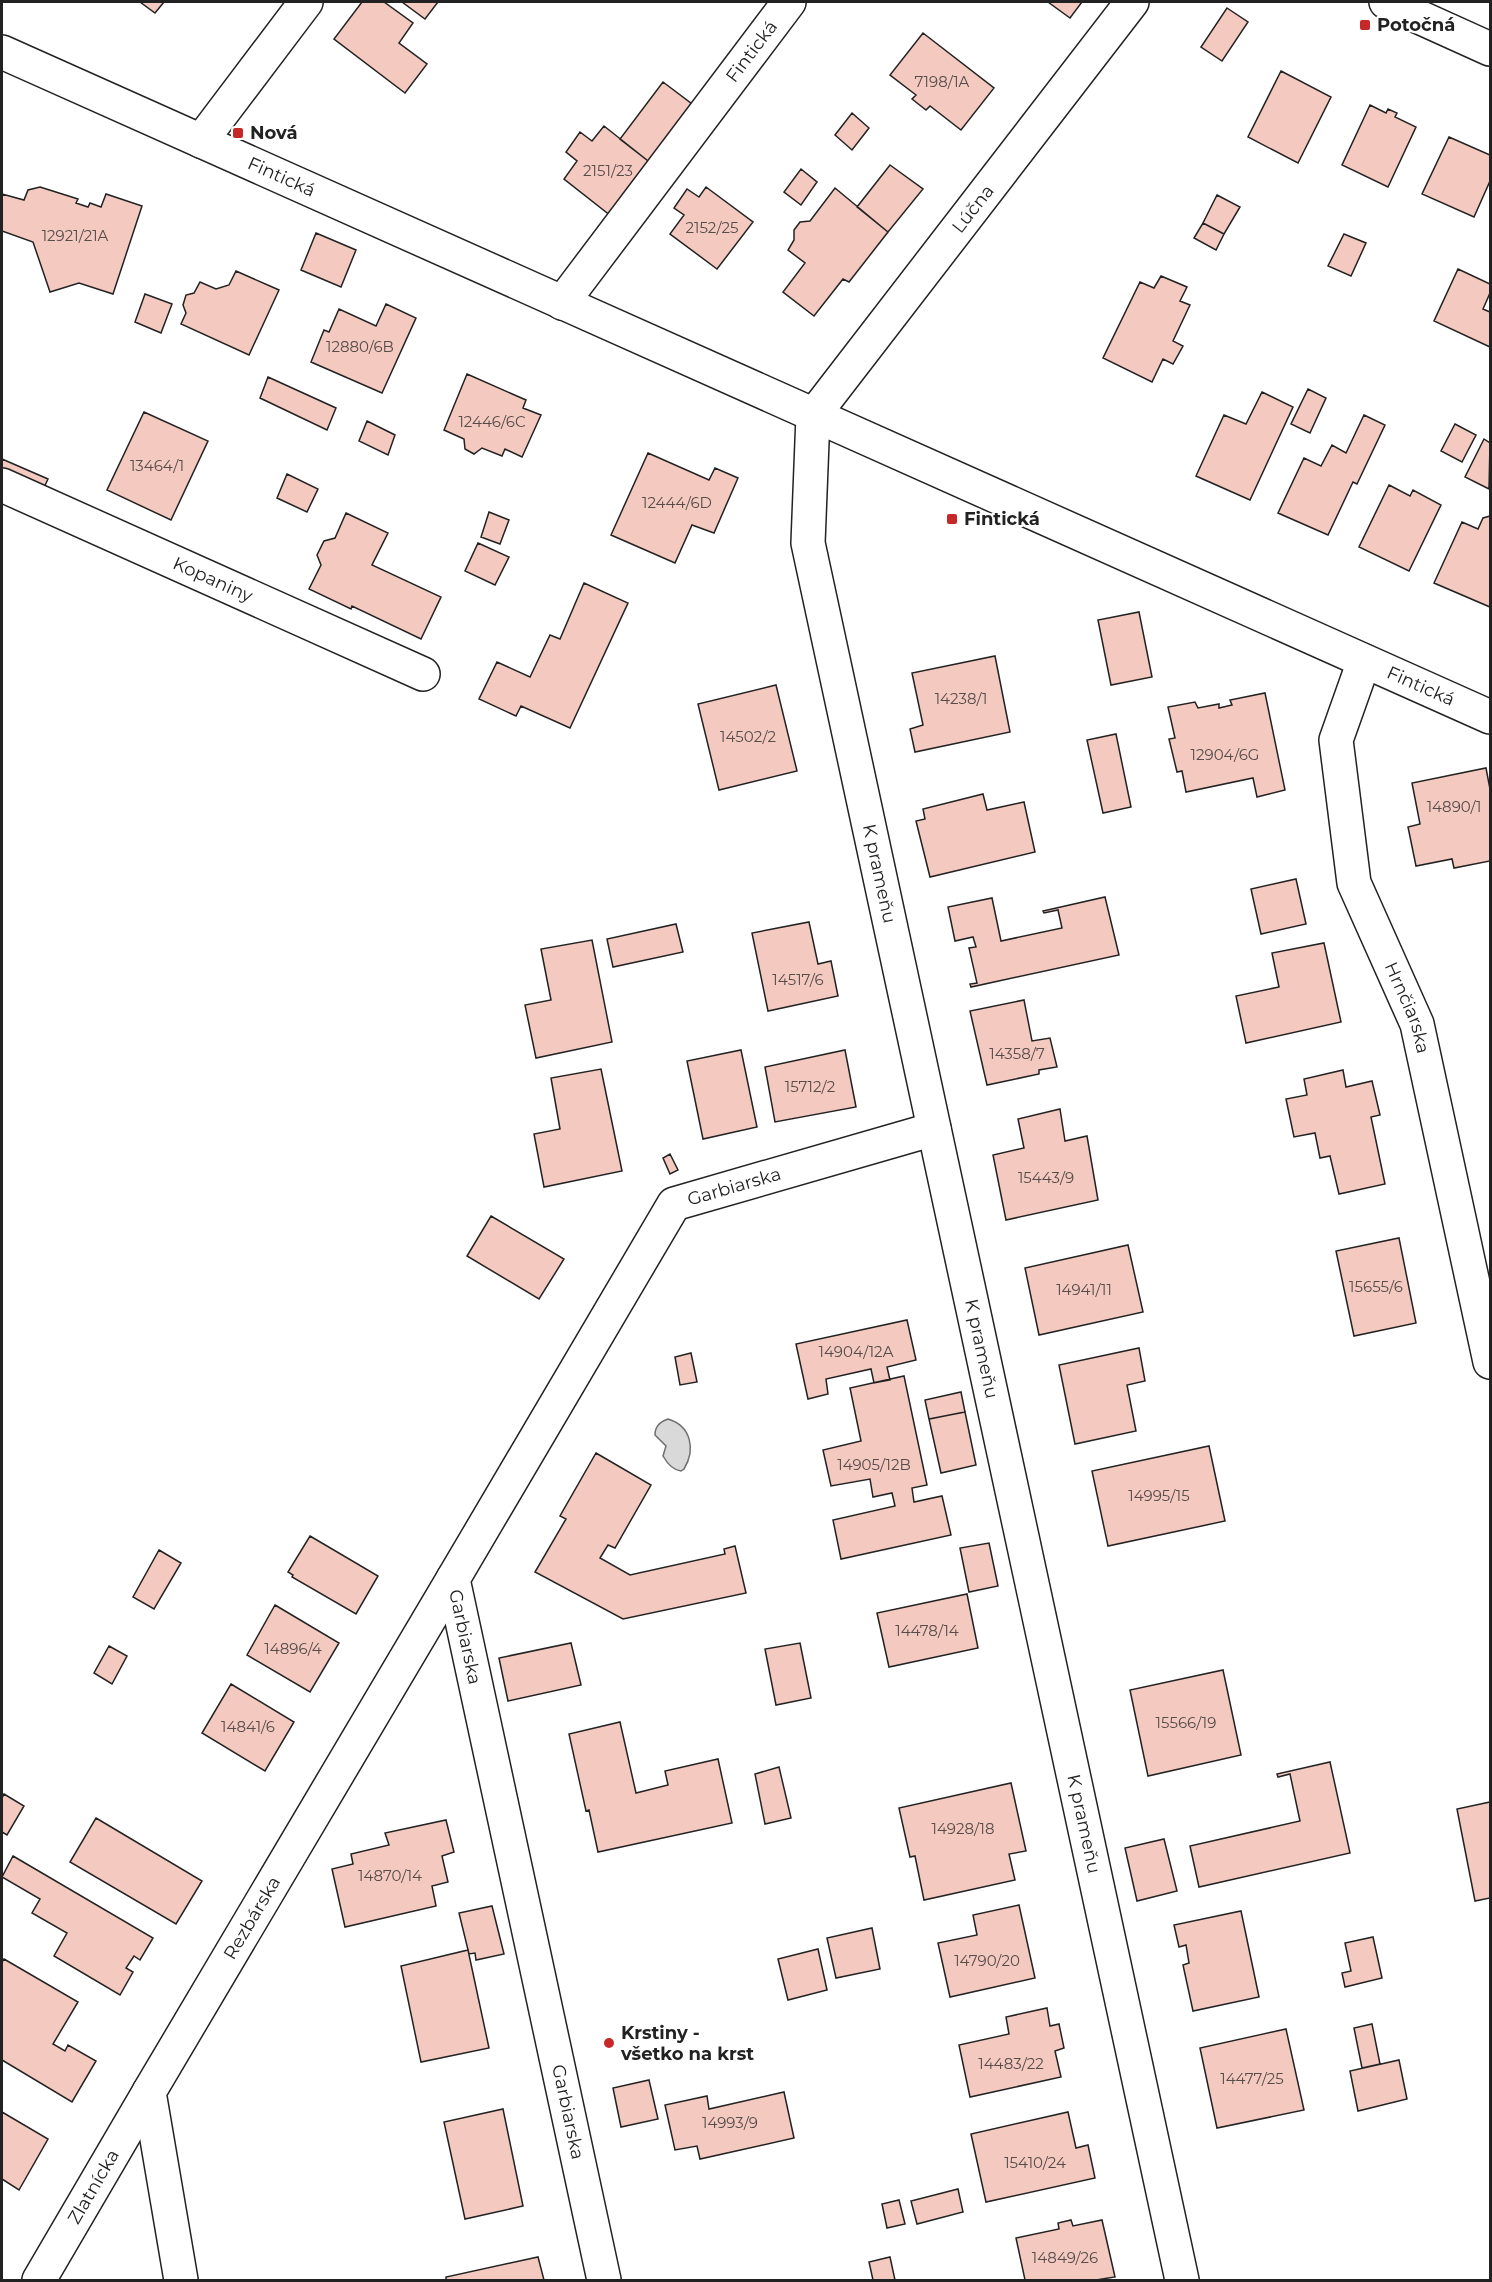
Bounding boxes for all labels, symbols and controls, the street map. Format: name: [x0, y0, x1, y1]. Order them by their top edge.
place label: Potočná: [1377, 14, 1455, 36]
street label: Fintická: [721, 16, 782, 87]
marker: Potočná: [1358, 18, 1372, 32]
house number: 7198/1A: [915, 72, 970, 91]
place label: Nová: [250, 122, 298, 144]
marker: Nová: [231, 126, 245, 140]
street label: Fintická: [244, 152, 319, 202]
house number: 2151/23: [583, 161, 633, 180]
street label: Lúčna: [947, 180, 999, 238]
house number: 2152/25: [685, 218, 739, 237]
house number: 12921/21A: [42, 226, 109, 245]
house number: 12880/6B: [326, 337, 394, 356]
house number: 12446/6C: [458, 412, 526, 431]
house number: 13464/1: [130, 456, 184, 475]
house number: 12444/6D: [642, 493, 712, 512]
place label: Fintická: [964, 508, 1040, 530]
marker: Fintická: [945, 512, 959, 526]
street label: Kopaniny: [169, 552, 256, 607]
street label: Fintická: [1384, 661, 1458, 711]
house number: 14238/1: [935, 689, 987, 708]
house number: 14502/2: [720, 727, 776, 746]
house number: 12904/6G: [1191, 745, 1259, 764]
house number: 14890/1: [1427, 797, 1481, 816]
street label: K prameňu: [858, 822, 901, 925]
street label: Hrnčiarska: [1380, 959, 1434, 1056]
house number: 14517/6: [772, 970, 824, 989]
house number: 14358/7: [989, 1044, 1045, 1063]
house number: 15712/2: [785, 1077, 835, 1096]
street label: Garbiarska: [685, 1163, 784, 1211]
house number: 15443/9: [1018, 1168, 1074, 1187]
house number: 15655/6: [1349, 1277, 1403, 1296]
house number: 14941/11: [1056, 1280, 1112, 1299]
street label: K prameňu: [960, 1297, 1003, 1401]
house number: 14904/12A: [819, 1342, 894, 1361]
house number: 14905/12B: [837, 1455, 911, 1474]
house number: 14995/15: [1128, 1486, 1190, 1505]
street label: Garbiarska: [444, 1588, 486, 1686]
house number: 14478/14: [895, 1621, 959, 1640]
house number: 14896/4: [264, 1639, 322, 1658]
house number: 15566/19: [1156, 1713, 1216, 1732]
house number: 14841/6: [221, 1717, 275, 1736]
street label: K prameňu: [1062, 1772, 1105, 1876]
house number: 14928/18: [932, 1819, 994, 1838]
house number: 14870/14: [358, 1866, 422, 1885]
street label: Rezbárska: [219, 1872, 285, 1964]
house number: 14790/20: [954, 1951, 1020, 1970]
place label: Krstiny - všetko na krst: [620, 2022, 754, 2065]
marker: Krstiny - všetko na krst: [602, 2036, 616, 2050]
house number: 14483/22: [978, 2054, 1044, 2073]
street label: Garbiarska: [547, 2063, 589, 2161]
house number: 14477/25: [1220, 2069, 1284, 2088]
house number: 14993/9: [702, 2113, 758, 2132]
street label: Zlatnícka: [63, 2146, 124, 2228]
house number: 15410/24: [1004, 2153, 1066, 2172]
house number: 14849/26: [1032, 2248, 1098, 2267]

